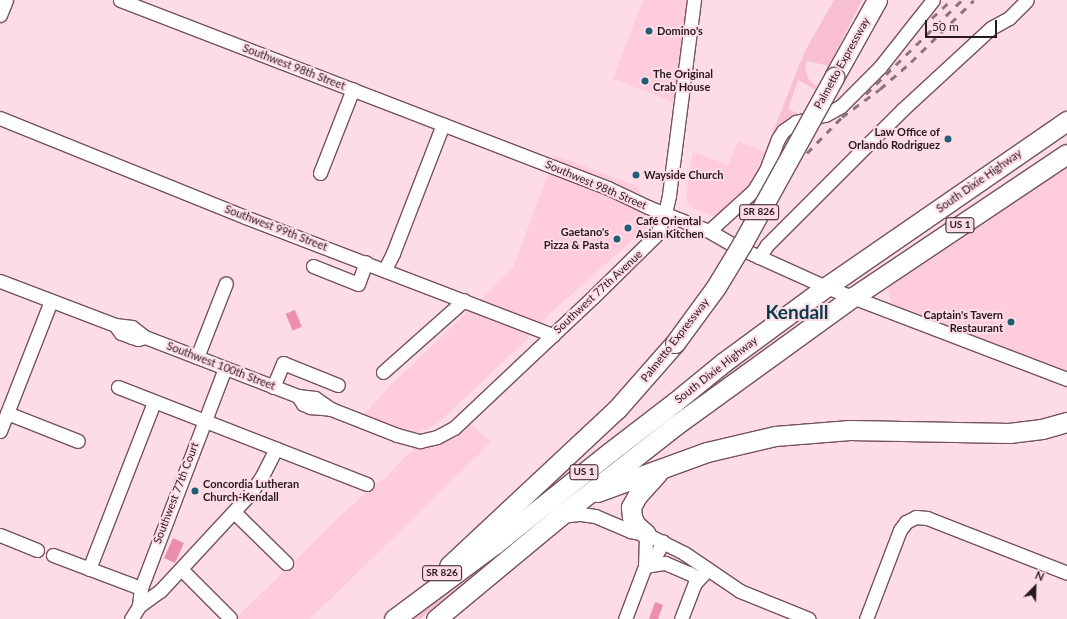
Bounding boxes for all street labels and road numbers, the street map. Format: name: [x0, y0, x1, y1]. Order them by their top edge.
street label: Palmetto Expressway: [811, 15, 873, 111]
street label: Southwest 98th Street: [241, 41, 347, 93]
street label: South Dixie Highway: [934, 147, 1024, 215]
street label: Southwest 98th Street: [543, 158, 649, 212]
street label: Southwest 99th Street: [223, 202, 329, 254]
road number: SR 826: [739, 204, 779, 220]
road number: US 1: [945, 217, 975, 233]
street label: Southwest 77th Avenue: [551, 248, 645, 336]
street label: Palmetto Expressway: [638, 296, 712, 384]
street label: South Dixie Highway: [672, 334, 760, 406]
street label: Southwest 100th Street: [165, 339, 277, 393]
street label: Southwest 77th Court: [151, 440, 201, 546]
road number: US 1: [569, 464, 599, 480]
road number: SR 826: [422, 565, 462, 581]

